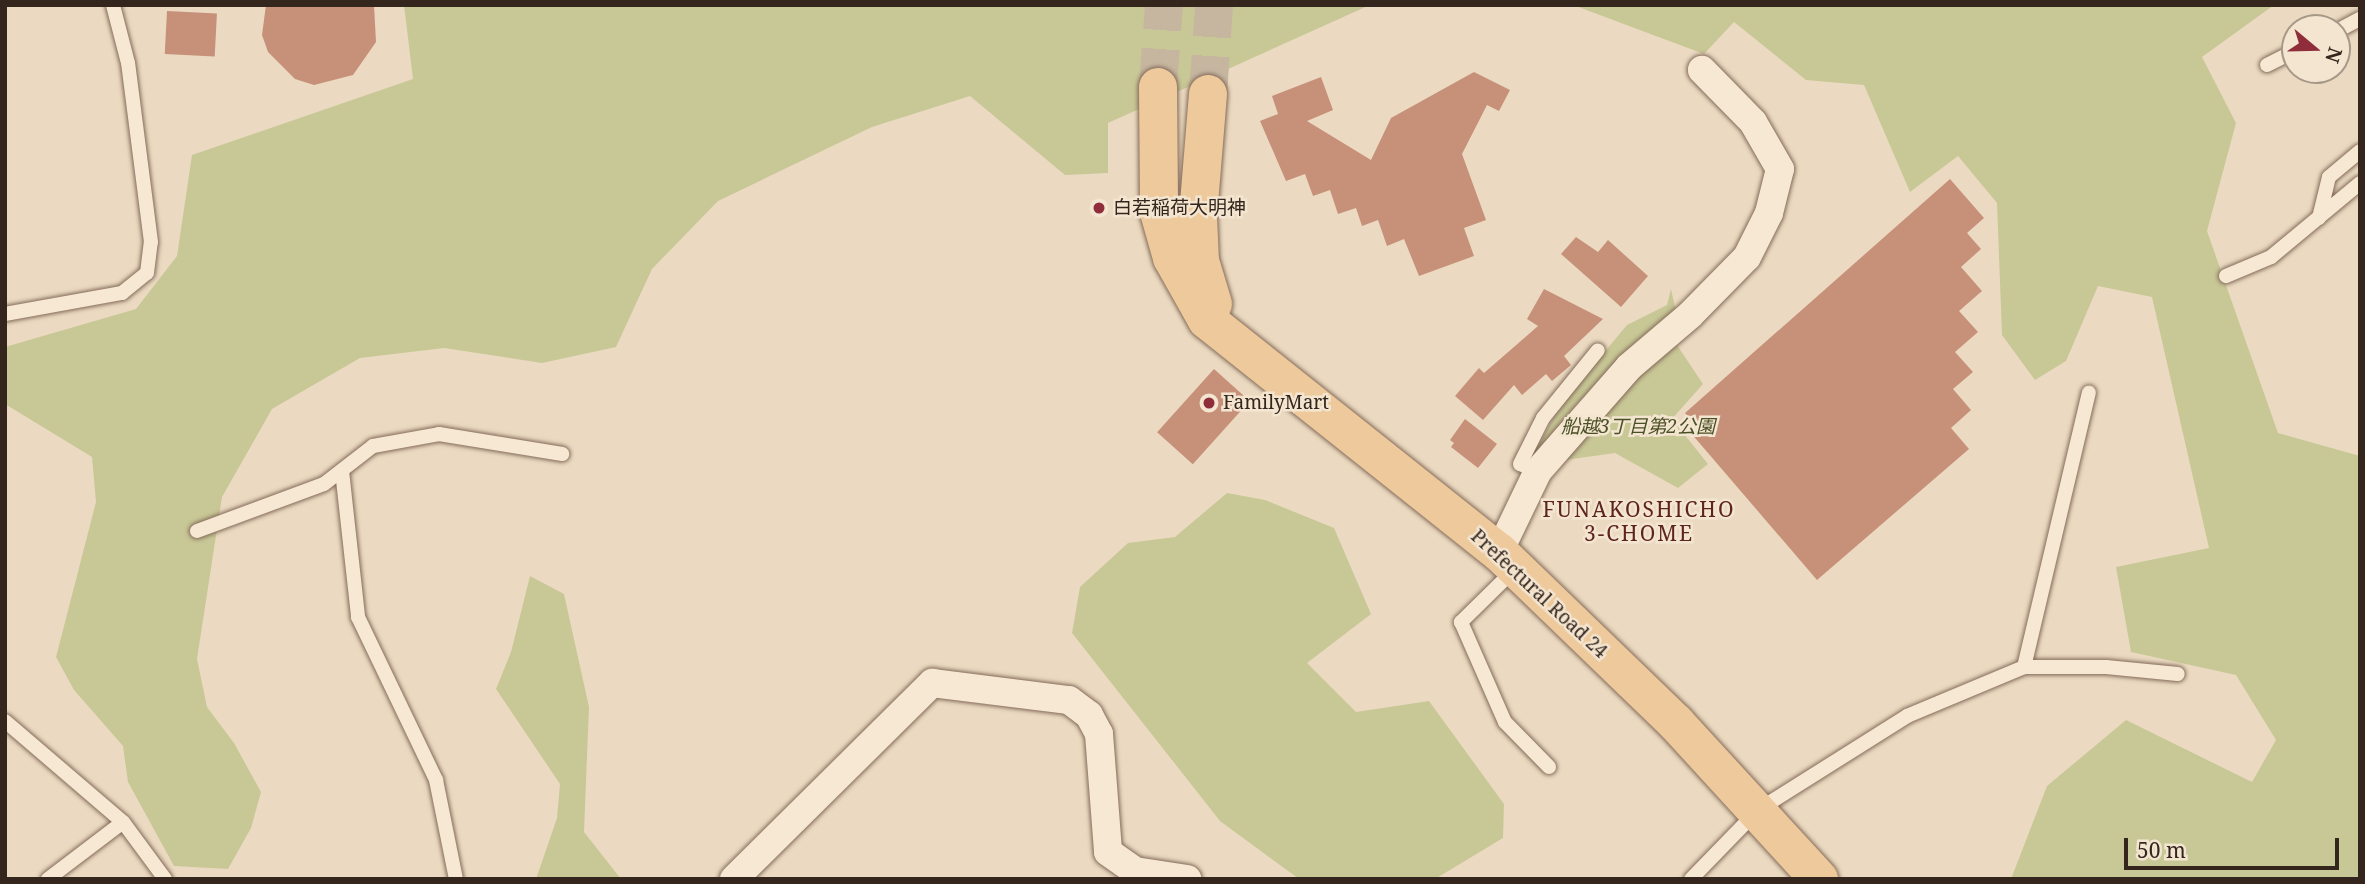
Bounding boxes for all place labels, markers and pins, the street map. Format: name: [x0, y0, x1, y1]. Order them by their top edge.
place label: 白若稲荷大明神: [1113, 197, 1246, 219]
marker: 白若稲荷大明神: [1091, 200, 1107, 216]
place label: FamilyMart: [1223, 392, 1329, 414]
marker: FamilyMart: [1201, 395, 1217, 411]

